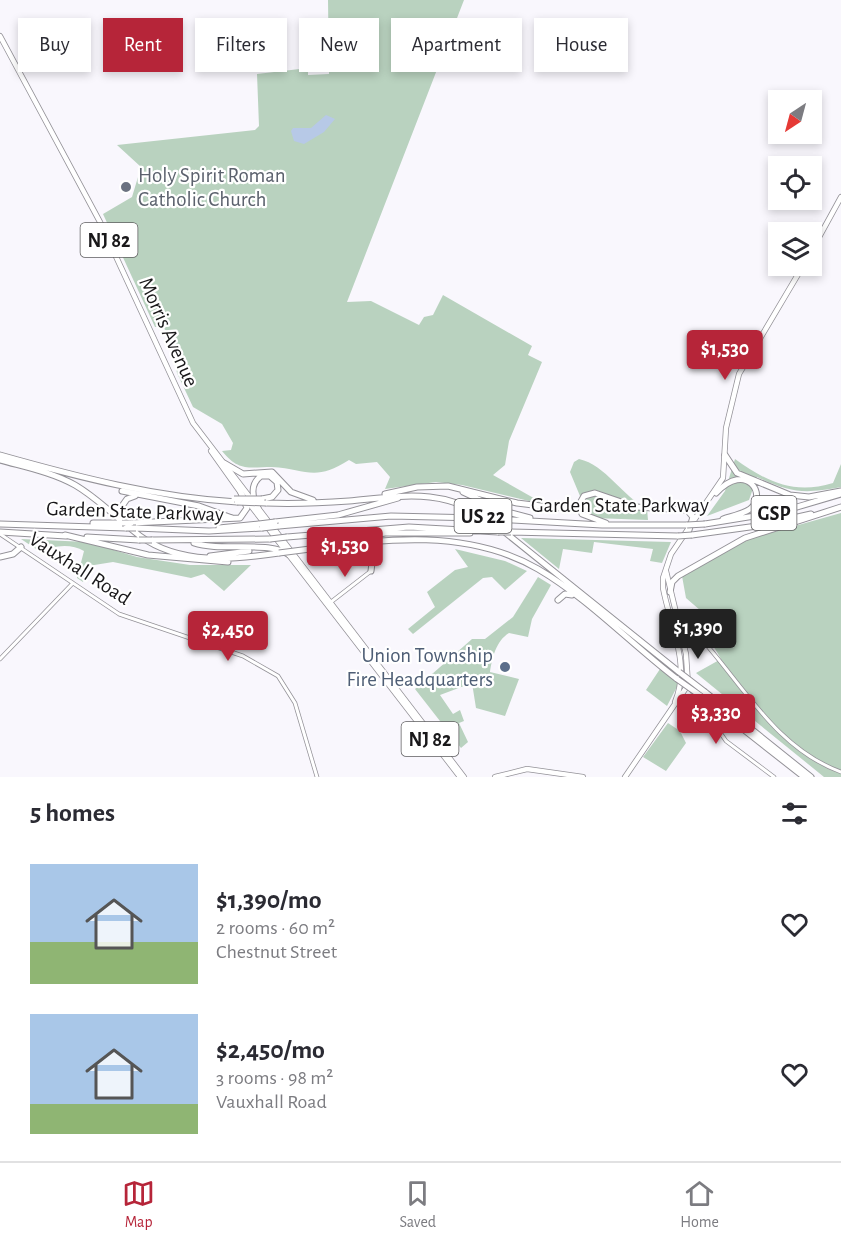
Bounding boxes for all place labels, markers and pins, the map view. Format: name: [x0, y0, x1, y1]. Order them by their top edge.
place label: Holy Spirit Roman Catholic Church: [138, 165, 286, 210]
marker: Holy Spirit Roman Catholic Church: [119, 180, 133, 194]
pin: $1,530: [676, 330, 774, 381]
pin: $1,530: [296, 527, 394, 578]
pin: $1,390: [649, 609, 747, 660]
pin: $2,450: [179, 611, 277, 662]
place label: Union Township Fire Headquarters: [346, 645, 493, 690]
marker: Union Township Fire Headquarters: [498, 660, 512, 674]
pin: $3,330: [667, 694, 765, 745]

